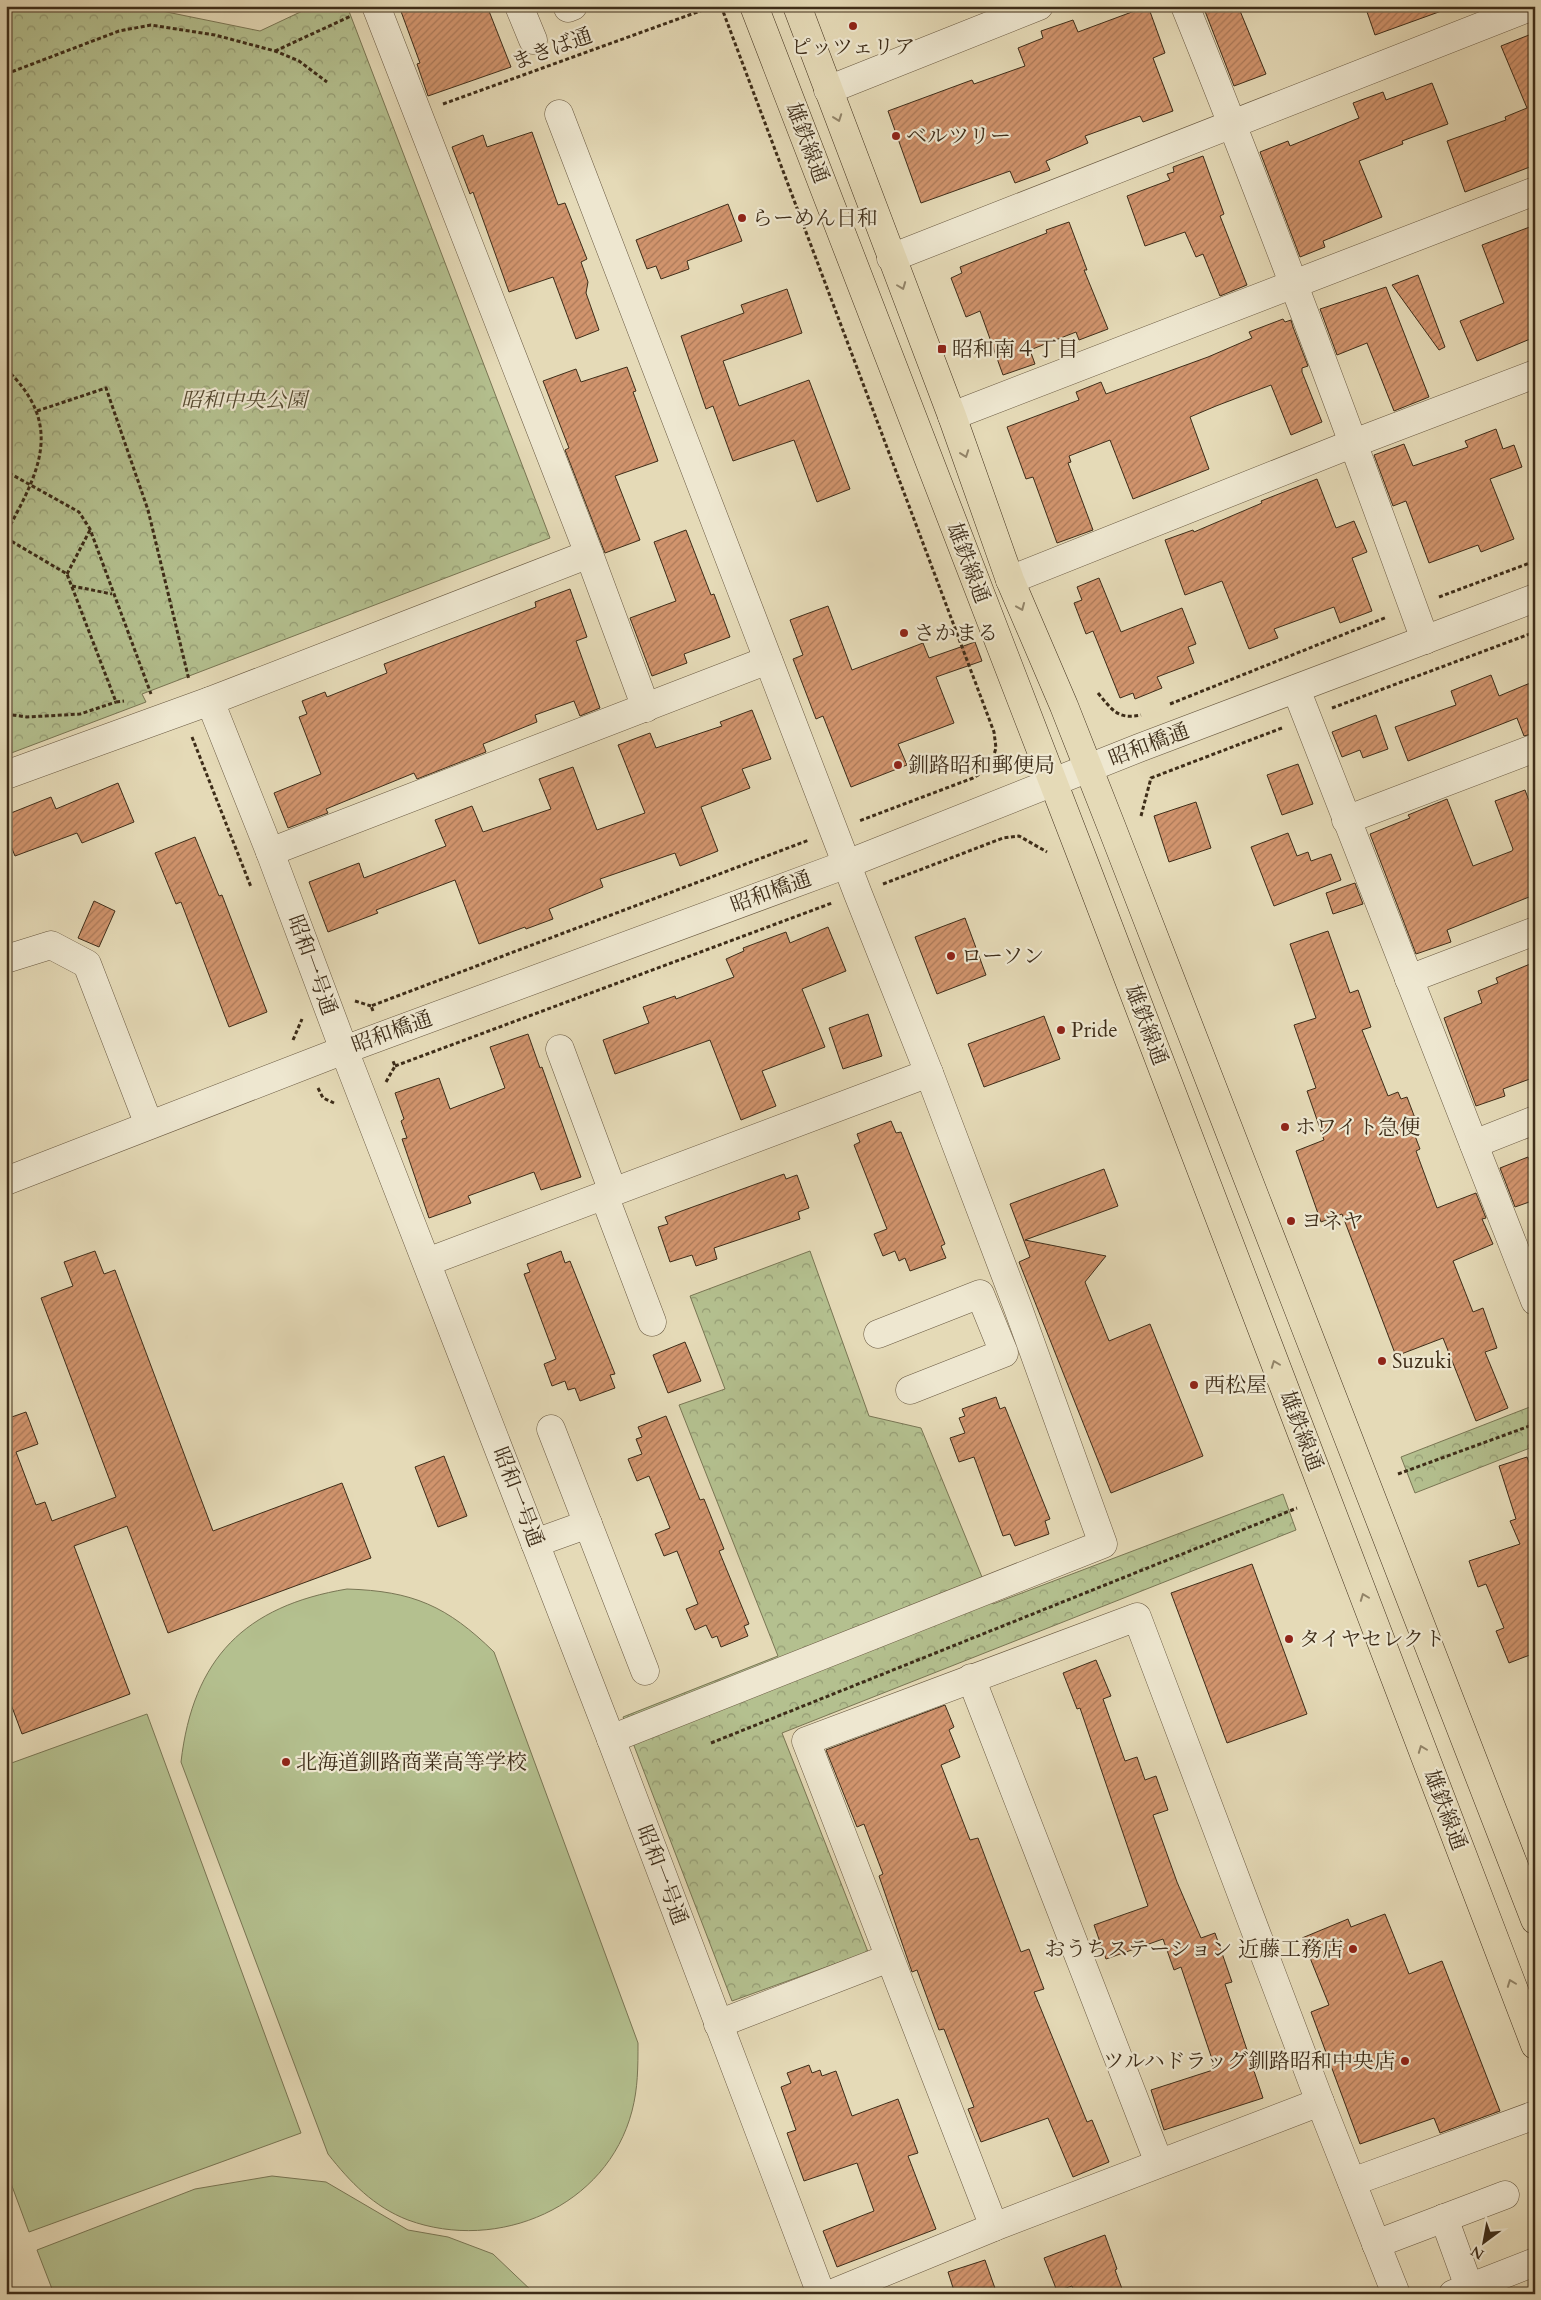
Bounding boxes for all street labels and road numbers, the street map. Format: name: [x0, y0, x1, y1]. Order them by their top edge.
street label: まきば通: [508, 21, 596, 77]
street label: 雄鉄線通: [778, 99, 836, 187]
street label: 雄鉄線通: [939, 519, 997, 607]
street label: 昭和橋通: [1105, 716, 1193, 774]
street label: 昭和橋通: [727, 864, 815, 920]
street label: 昭和一号通: [280, 911, 344, 1019]
street label: 雄鉄線通: [1117, 981, 1175, 1069]
street label: 昭和橋通: [348, 1004, 436, 1060]
street label: 雄鉄線通: [1272, 1387, 1330, 1475]
street label: 昭和一号通: [486, 1443, 550, 1551]
street label: 雄鉄線通: [1416, 1766, 1474, 1854]
street label: 昭和一号通: [630, 1821, 694, 1929]

